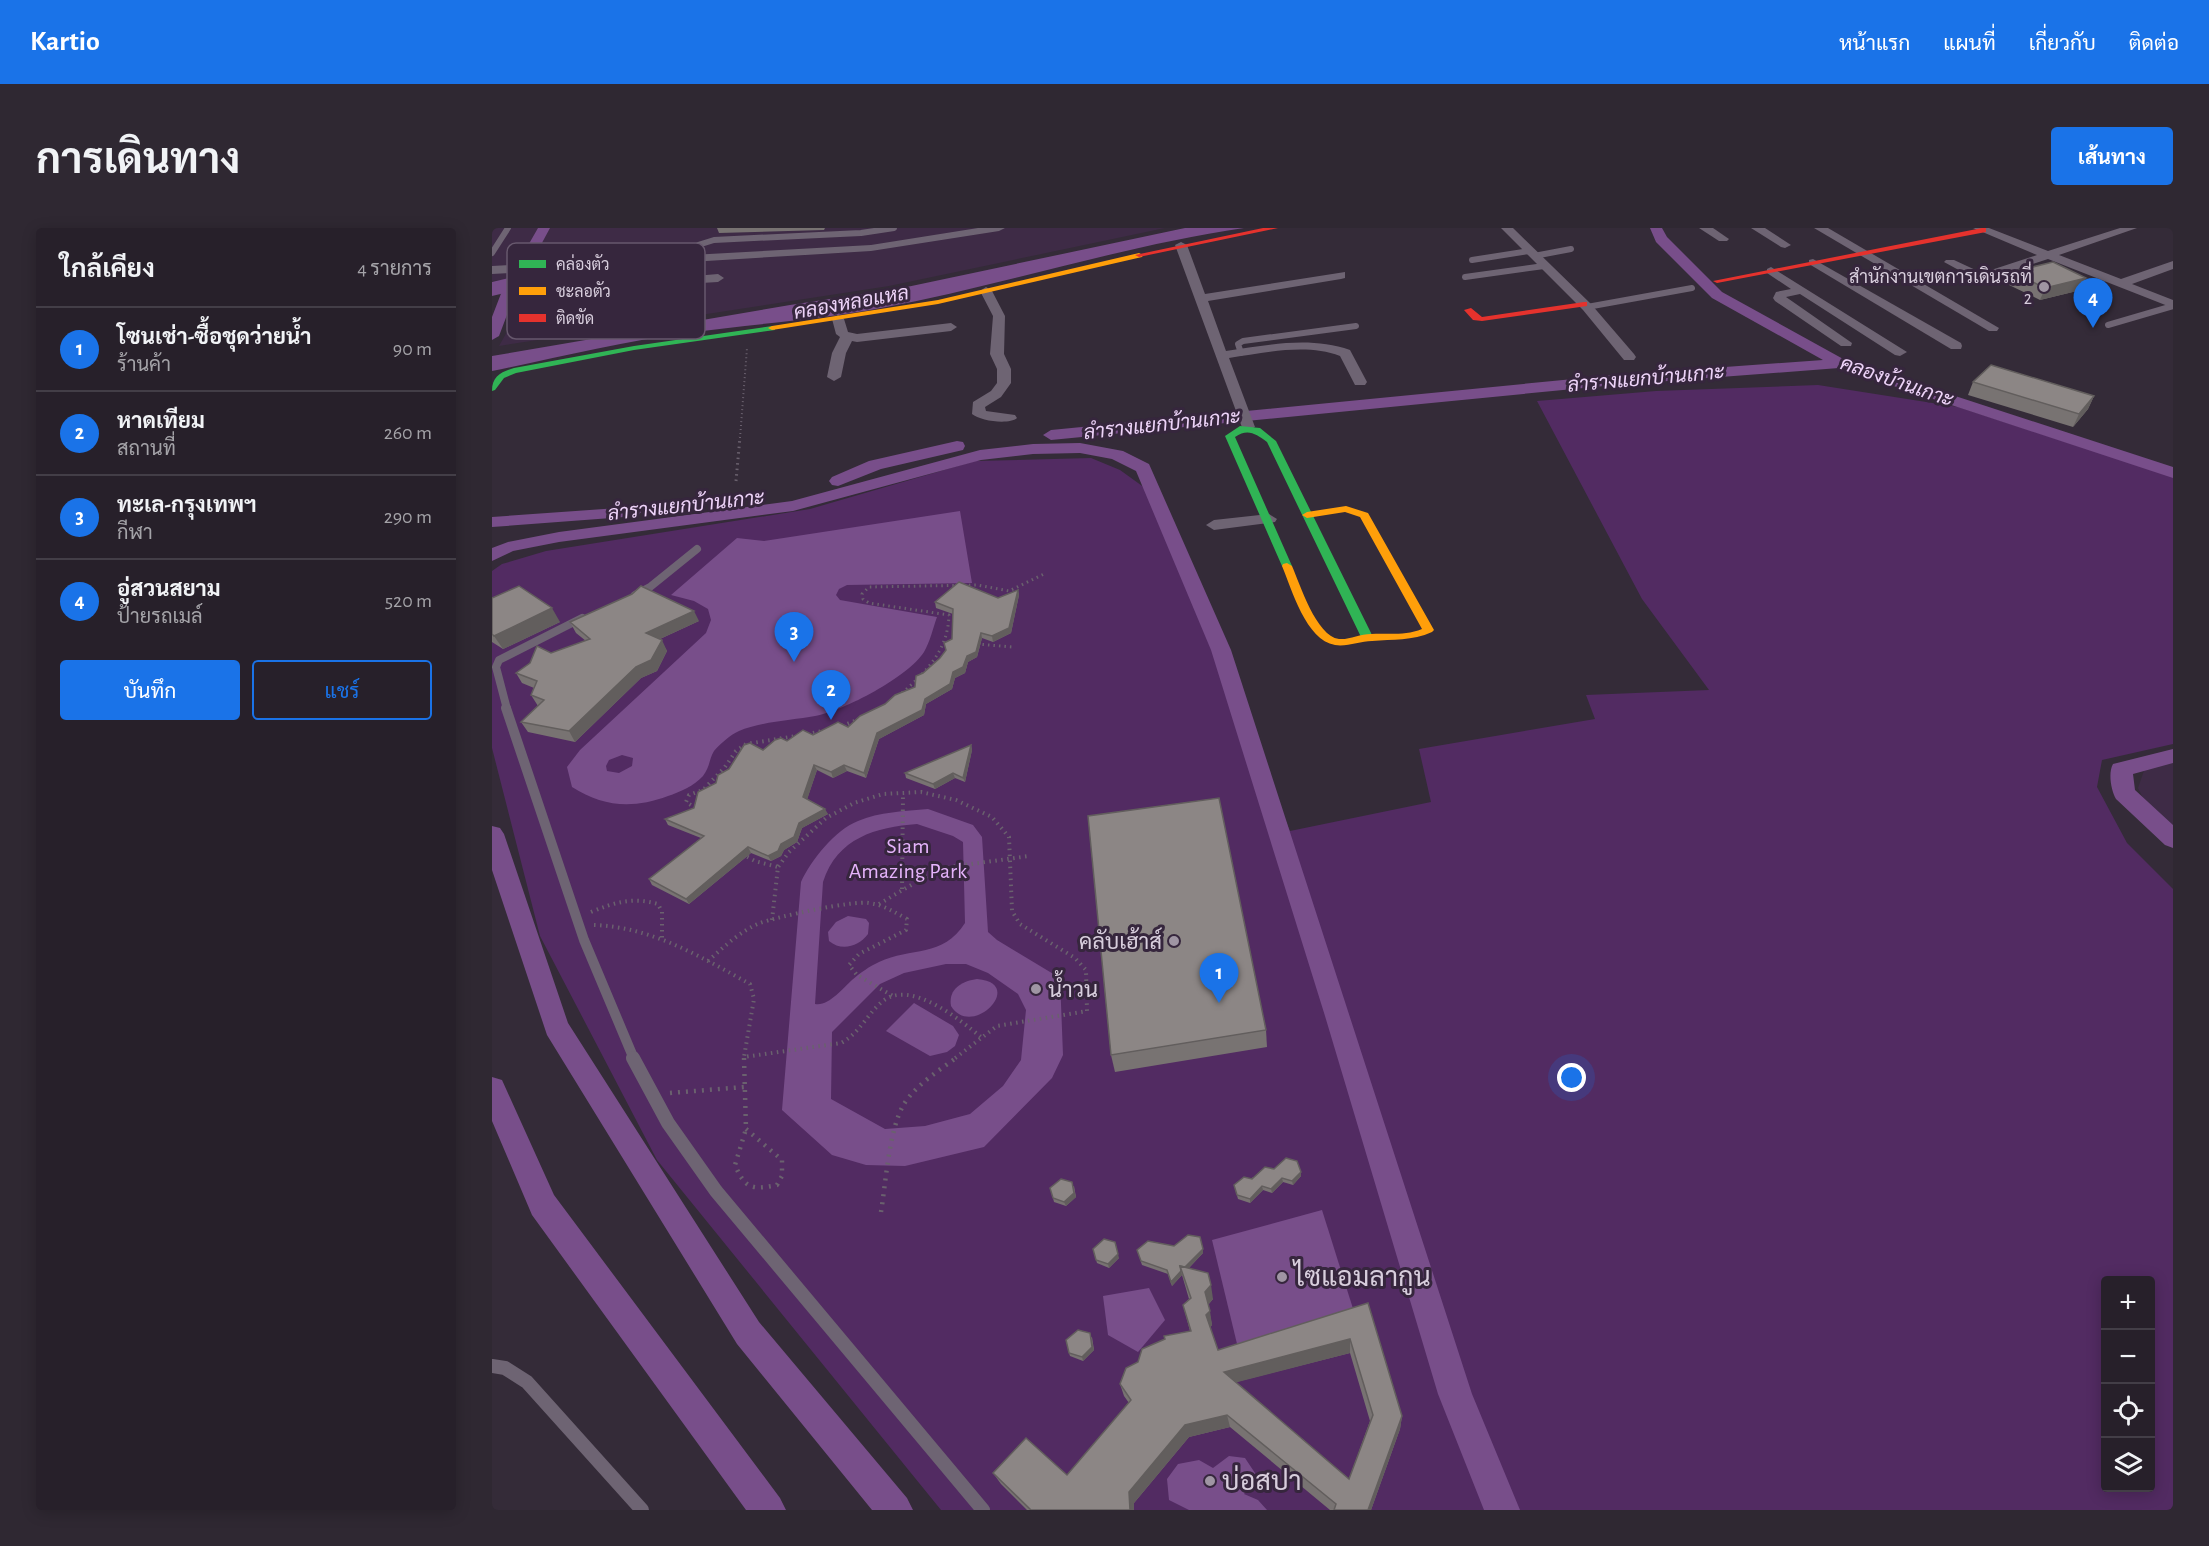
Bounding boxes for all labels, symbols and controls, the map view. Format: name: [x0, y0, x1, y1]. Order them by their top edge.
text: Kartio: [30, 28, 100, 56]
text: หน้าแรก: [1839, 33, 1910, 54]
text: แผนที่: [1943, 33, 1996, 54]
text: เกี่ยวกับ: [2029, 33, 2096, 54]
text: ติดต่อ: [2129, 33, 2179, 54]
button: เส้นทาง: [2051, 127, 2173, 185]
text: การเดินทาง: [36, 139, 240, 181]
legend: [507, 243, 705, 339]
text: คล่องตัว: [556, 254, 610, 273]
text: ใกล้เคียง: [60, 256, 155, 282]
text: 4 รายการ: [357, 259, 432, 279]
place label: สำนักงานเขตการเดินรถที่ 2: [1849, 261, 2032, 308]
pin: 4: [2074, 279, 2112, 328]
marker: สำนักงานเขตการเดินรถที่ 2: [2037, 280, 2051, 294]
text: ชะลอตัว: [556, 281, 611, 300]
water label: คลองหลอแหล: [792, 283, 910, 323]
text: ติดขัด: [556, 308, 594, 327]
text: โซนเช่า-ซื้อชุดว่ายน้ำ: [117, 326, 311, 348]
text: 1: [76, 339, 83, 359]
text: 90 m: [393, 339, 432, 359]
water label: คลองบ้านเกาะ: [1838, 350, 1957, 411]
text: ร้านค้า: [117, 355, 171, 375]
water label: ลำรางแยกบ้านเกาะ: [1566, 358, 1726, 396]
water label: ลำรางแยกบ้านเกาะ: [1082, 403, 1242, 443]
text: หาดเทียม: [117, 410, 205, 432]
text: 2: [75, 423, 84, 443]
text: 260 m: [384, 423, 432, 443]
text: สถานที่: [117, 439, 176, 459]
water label: ลำรางแยกบ้านเกาะ: [606, 484, 766, 524]
text: ทะเล-กรุงเทพฯ: [117, 494, 257, 516]
text: 3: [75, 507, 84, 527]
text: 290 m: [384, 507, 432, 527]
text: กีฬา: [117, 523, 153, 543]
text: อู่สวนสยาม: [117, 578, 221, 600]
text: 4: [74, 591, 85, 611]
text: 520 m: [385, 591, 432, 611]
text: ป้ายรถเมล์: [117, 607, 203, 627]
pin: 3: [774, 612, 814, 662]
button: บันทึก: [60, 660, 240, 720]
button: แชร์: [252, 660, 432, 720]
pin: 2: [812, 670, 850, 720]
park label: Siam Amazing Park: [849, 835, 967, 882]
place label: คลับเฮ้าส์: [1079, 927, 1162, 953]
marker: คลับเฮ้าส์: [1167, 934, 1181, 948]
pin: 1: [1200, 954, 1238, 1003]
place label: น้ำวน: [1048, 970, 1098, 1001]
marker: น้ำวน: [1029, 982, 1043, 996]
your location: [1557, 1063, 1586, 1092]
place label: ไซแอมลากูน: [1292, 1259, 1431, 1295]
marker: ไซแอมลากูน: [1275, 1270, 1289, 1284]
map controls: [2101, 1276, 2155, 1492]
button: +: [2101, 1276, 2155, 1330]
button: −: [2101, 1330, 2155, 1384]
button: locate: [2101, 1384, 2155, 1438]
button: layers: [2101, 1438, 2155, 1492]
place label: บ่อสปา: [1222, 1465, 1302, 1495]
marker: บ่อสปา: [1203, 1474, 1217, 1488]

